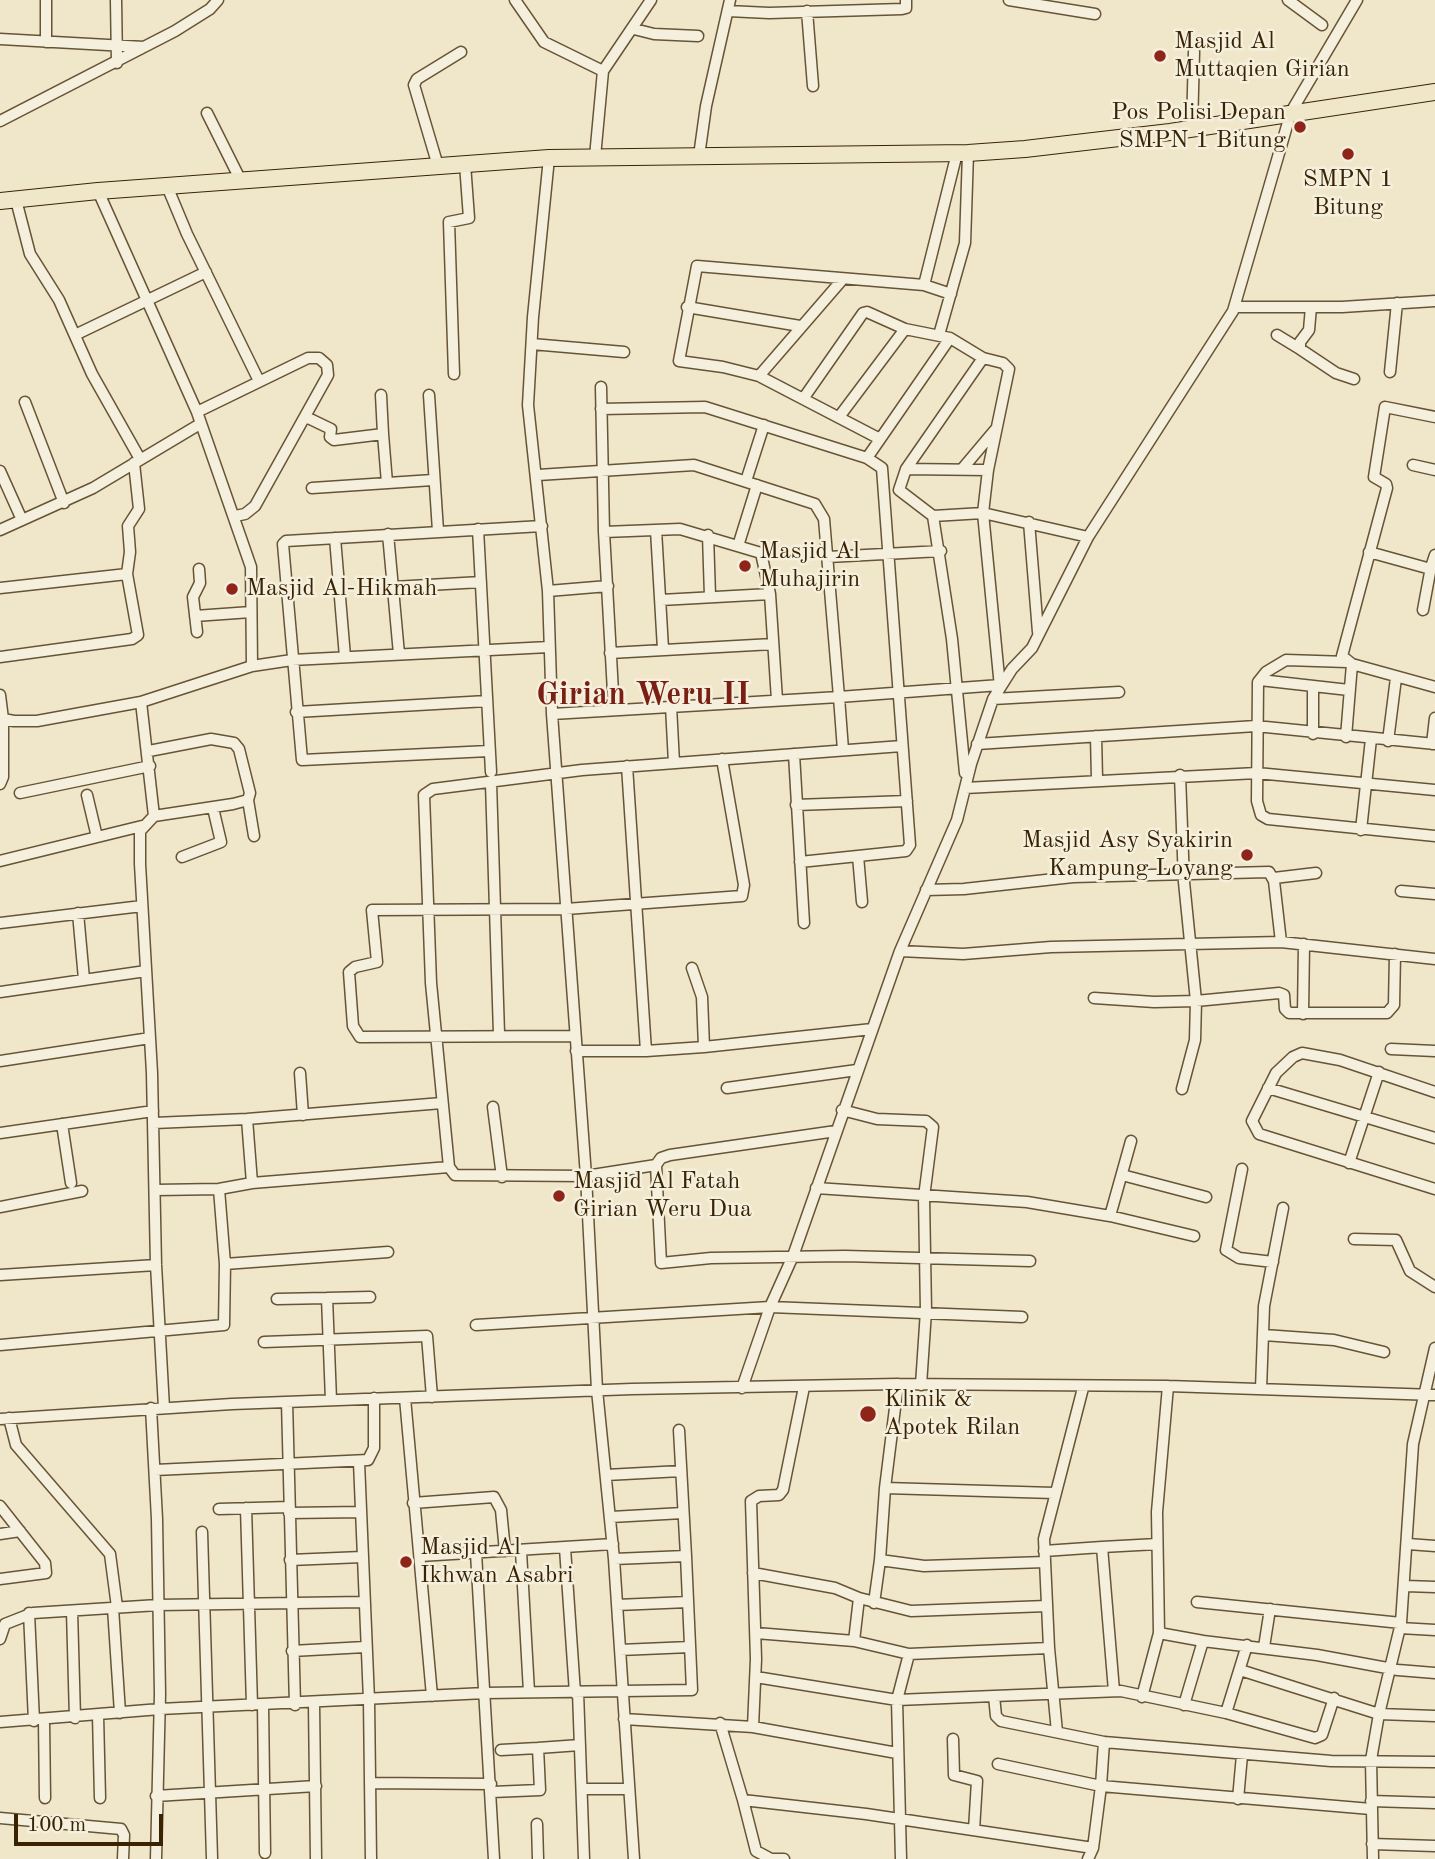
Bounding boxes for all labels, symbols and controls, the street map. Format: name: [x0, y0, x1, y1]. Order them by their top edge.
place label: Masjid Al Muttaqien Girian: [1174, 28, 1350, 84]
marker: Masjid Al Muttaqien Girian: [1152, 48, 1168, 64]
place label: Pos Polisi Depan SMPN 1 Bitung: [1111, 99, 1286, 155]
marker: Pos Polisi Depan SMPN 1 Bitung: [1292, 119, 1308, 135]
marker: SMPN 1 Bitung: [1340, 146, 1356, 162]
place label: SMPN 1 Bitung: [1303, 166, 1393, 222]
place label: Masjid Al Muhajirin: [759, 538, 860, 594]
marker: Masjid Al Muhajirin: [737, 558, 753, 574]
place label: Masjid Al-Hikmah: [246, 575, 437, 603]
marker: Masjid Al-Hikmah: [224, 581, 240, 597]
district label: Girian Weru II: [536, 677, 750, 715]
place label: Masjid Asy Syakirin Kampung Loyang: [1022, 827, 1233, 883]
marker: Masjid Asy Syakirin Kampung Loyang: [1239, 847, 1255, 863]
place label: Masjid Al Fatah Girian Weru Dua: [573, 1168, 752, 1224]
marker: Masjid Al Fatah Girian Weru Dua: [551, 1188, 567, 1204]
place label: Klinik & Apotek Rilan: [884, 1386, 1020, 1442]
marker: Klinik & Apotek Rilan: [858, 1404, 878, 1424]
place label: Masjid Al Ikhwan Asabri: [420, 1534, 574, 1590]
marker: Masjid Al Ikhwan Asabri: [398, 1554, 414, 1570]
scale bar: [18, 1800, 166, 1844]
text: 100 m: [27, 1815, 86, 1836]

